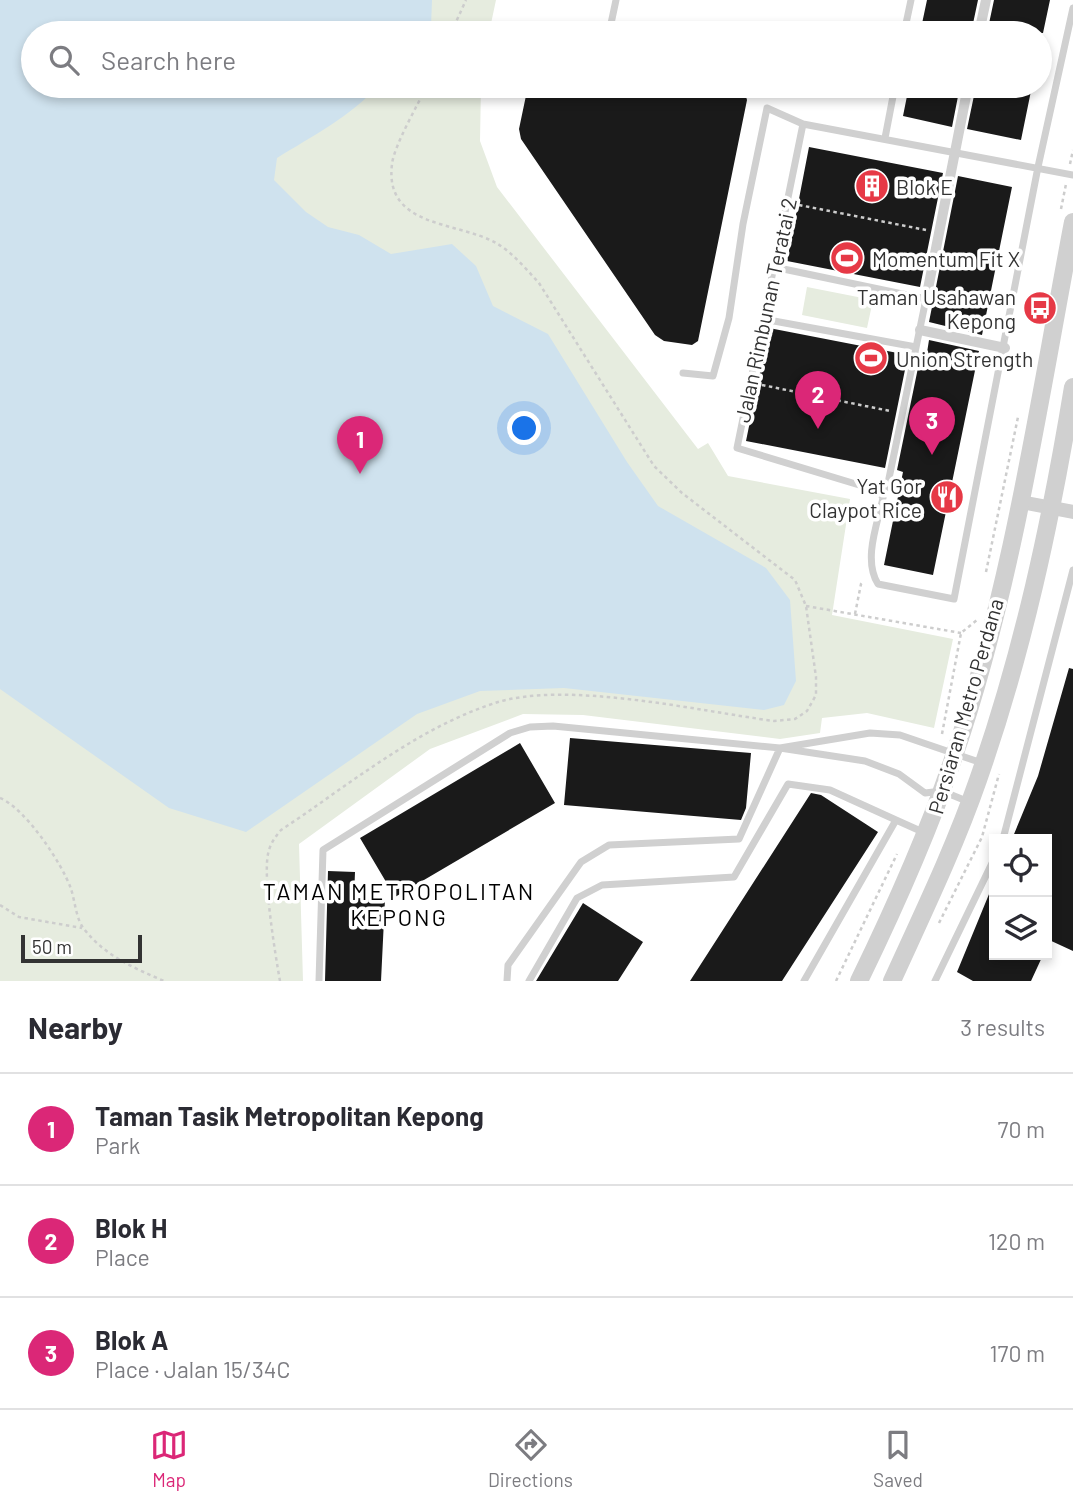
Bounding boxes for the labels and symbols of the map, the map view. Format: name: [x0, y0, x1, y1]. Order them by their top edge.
building icon: Blok E: [853, 167, 891, 205]
place label: Blok E: [896, 174, 953, 199]
street label: Jalan Rimbunan Teratai 2: [729, 195, 801, 425]
sports icon: Momentum Fit X: [828, 239, 866, 277]
place label: Momentum Fit X: [872, 246, 1020, 271]
place label: Taman Usahawan Kepong: [857, 284, 1016, 333]
bus stop icon: Taman Usahawan Kepong: [1021, 289, 1059, 327]
sports icon: Union Strength: [852, 339, 890, 377]
place label: Union Strength: [896, 346, 1033, 371]
pin: 2: [795, 371, 841, 429]
pin: 3: [909, 397, 955, 455]
your location: [507, 411, 541, 445]
pin: 1: [337, 416, 383, 474]
place label: Yat Gor Claypot Rice: [809, 473, 922, 522]
restaurant icon: Yat Gor Claypot Rice: [928, 478, 966, 516]
street label: Persiaran Metro Perdana: [922, 595, 1008, 817]
district label: TAMAN METROPOLITAN KEPONG: [263, 877, 535, 931]
scale bar: [21, 932, 142, 964]

